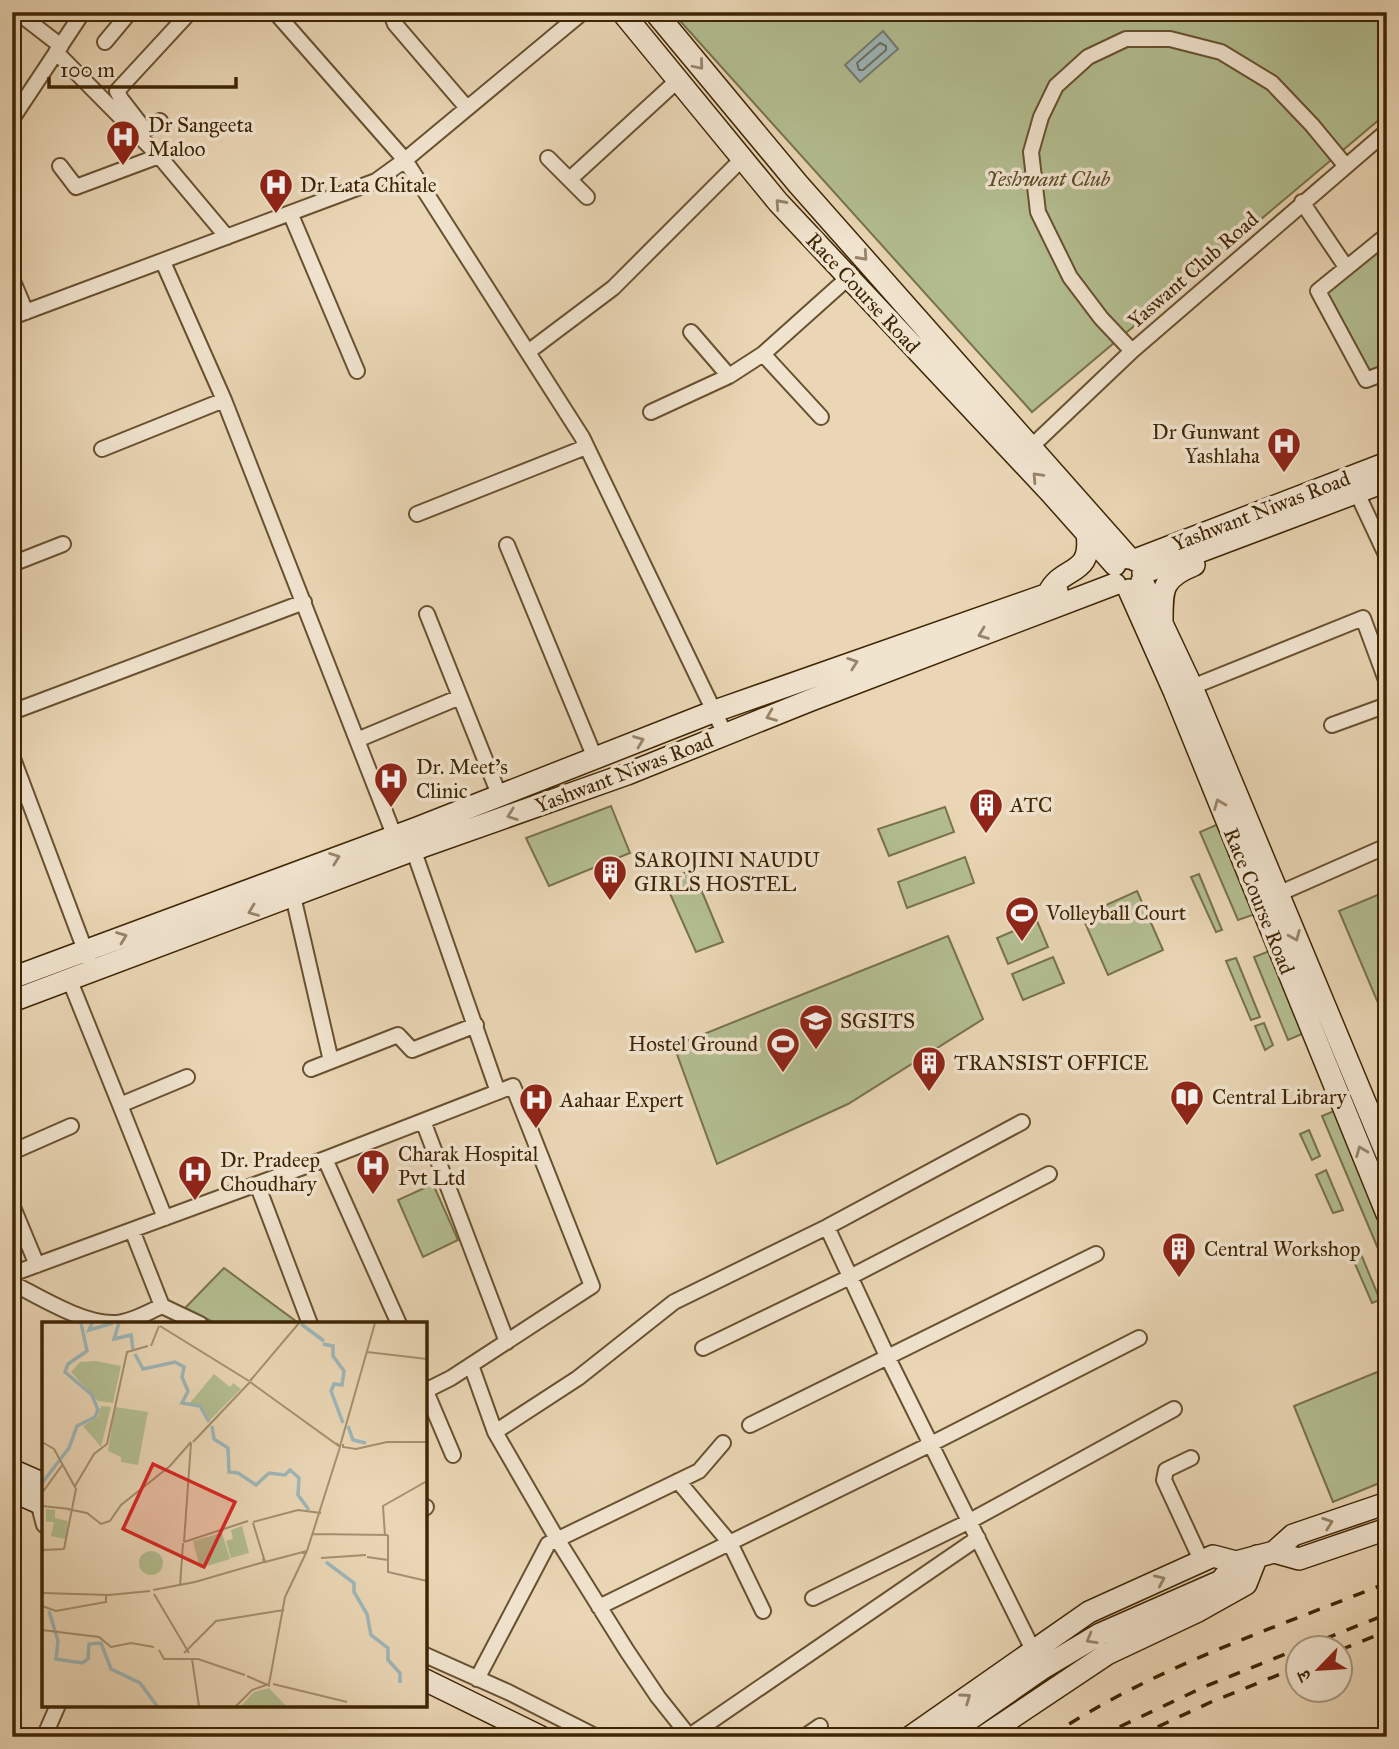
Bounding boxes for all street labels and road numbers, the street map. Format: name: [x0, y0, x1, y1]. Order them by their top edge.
street label: Yaswant Club Road: [1122, 206, 1264, 334]
street label: Race Course Road: [800, 227, 926, 359]
street label: Yashwant Niwas Road: [1168, 465, 1354, 557]
street label: Yashwant Niwas Road: [531, 727, 717, 819]
street label: Race Course Road: [1218, 824, 1300, 978]

